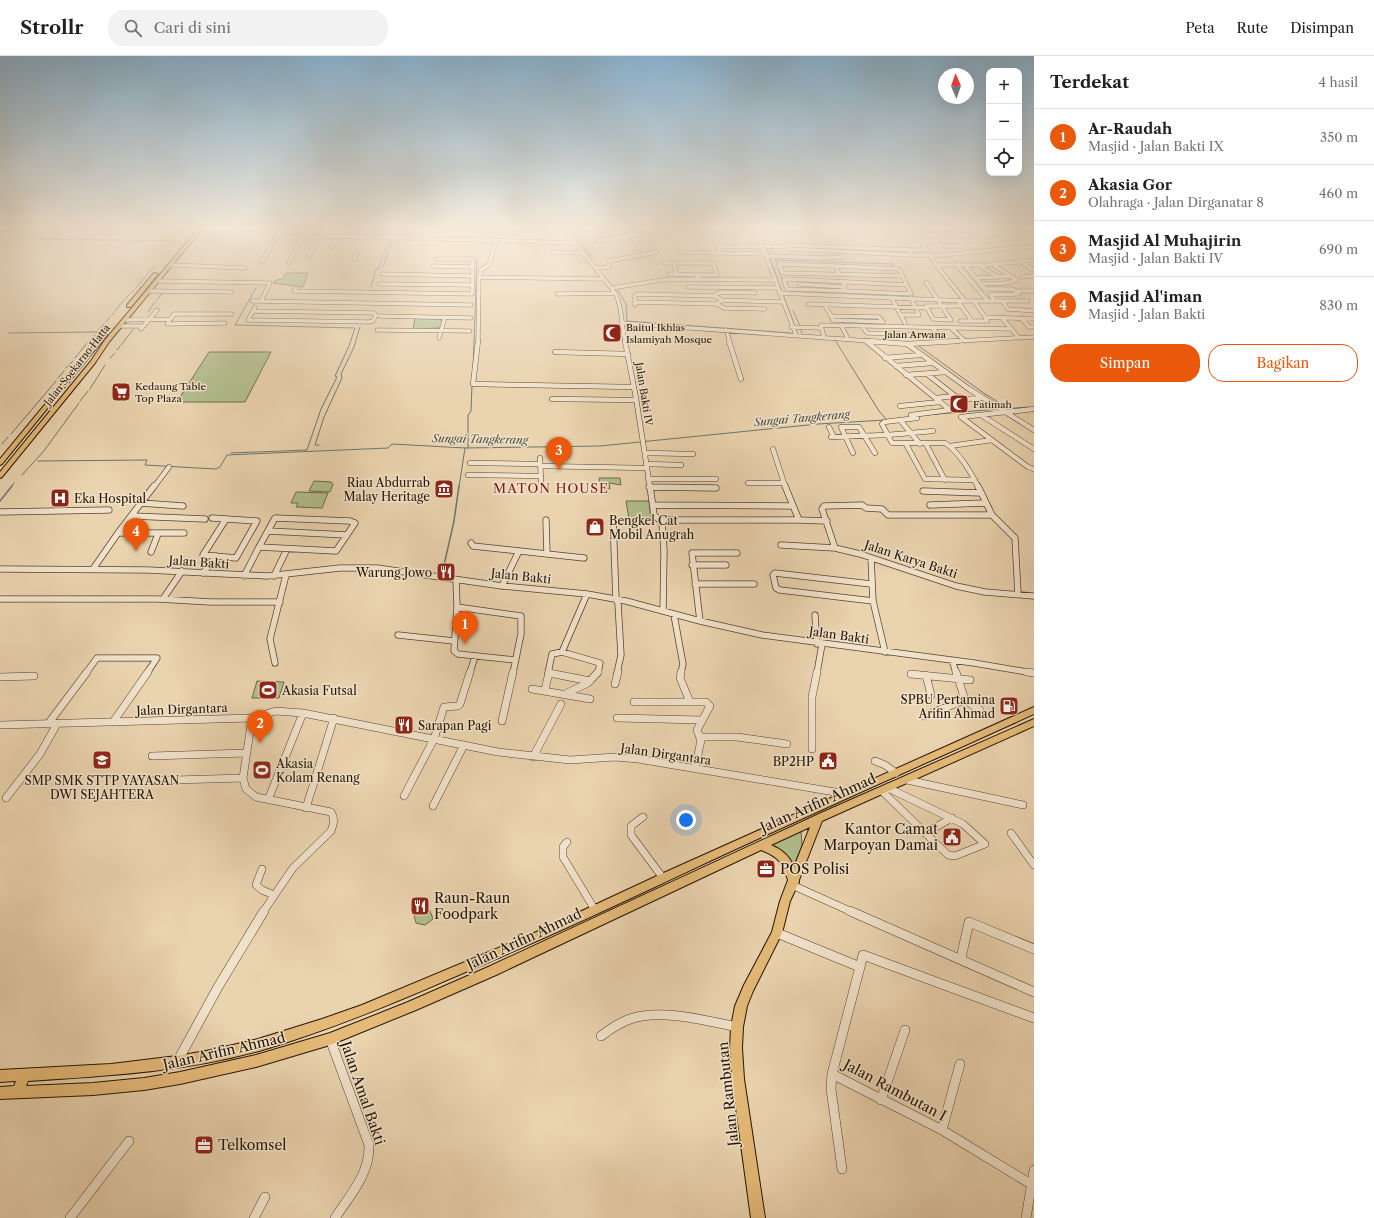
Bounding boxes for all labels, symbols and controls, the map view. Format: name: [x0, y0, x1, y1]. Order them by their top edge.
search box: [108, 10, 388, 46]
text: Strollr: [20, 16, 84, 39]
icon: search: [122, 17, 144, 39]
text: Cari di sini: [154, 18, 231, 37]
text: Peta: [1185, 19, 1215, 37]
text: Rute: [1237, 19, 1268, 37]
text: Disimpan: [1290, 19, 1354, 37]
north arrow: [938, 68, 974, 104]
map controls: [986, 68, 1022, 176]
button: +: [986, 68, 1022, 104]
text: Terdekat: [1050, 72, 1129, 92]
text: 4 hasil: [1319, 74, 1358, 90]
button: −: [986, 104, 1022, 140]
text: Ar-Raudah: [1088, 119, 1172, 138]
text: 1: [1060, 129, 1066, 145]
text: 350 m: [1320, 129, 1358, 145]
text: Masjid · Jalan Bakti IX: [1088, 138, 1224, 154]
button: locate: [986, 140, 1022, 176]
text: Akasia Gor: [1088, 175, 1172, 194]
text: 2: [1059, 185, 1067, 201]
text: 460 m: [1319, 185, 1358, 201]
text: Olahraga · Jalan Dirganatar 8: [1088, 194, 1264, 210]
text: Masjid Al Muhajirin: [1088, 231, 1241, 250]
text: 3: [1059, 241, 1067, 257]
text: 690 m: [1319, 241, 1358, 257]
text: Masjid · Jalan Bakti IV: [1088, 250, 1223, 266]
text: Masjid Al'iman: [1088, 287, 1202, 306]
text: 4: [1059, 297, 1067, 313]
text: 830 m: [1319, 297, 1358, 313]
text: Masjid · Jalan Bakti: [1088, 306, 1205, 322]
street label: Jalan Soekarno Hatta: [40, 321, 113, 410]
place label: Baitul Ikhlas Islamiyah Mosque: [626, 321, 713, 346]
mosque icon: Baitul Ikhlas Islamiyah Mosque: [601, 322, 623, 344]
street label: Jalan Arwana: [882, 328, 947, 341]
button: Simpan: [1050, 344, 1200, 382]
button: Bagikan: [1208, 344, 1358, 382]
street label: Jalan Bakti IV: [632, 359, 656, 427]
place label: Kedaung Table Top Plaza: [135, 380, 206, 405]
supermarket icon: Kedaung Table Top Plaza: [110, 381, 132, 403]
mosque icon: Fatimah: [948, 393, 970, 415]
place label: Fatimah: [973, 398, 1013, 411]
water label: Sungai Tangkerang: [753, 407, 852, 429]
water label: Sungai Tangkerang: [431, 431, 530, 447]
pin: 3: [546, 437, 572, 470]
place label: Riau Abdurrab Malay Heritage: [344, 475, 430, 504]
museum icon: Riau Abdurrab Malay Heritage: [433, 478, 455, 500]
district label: MATON HOUSE: [493, 480, 609, 496]
hospital icon: Eka Hospital: [49, 487, 71, 509]
place label: Eka Hospital: [74, 491, 147, 506]
place label: Bengkel Cat Mobil Anugrah: [609, 513, 695, 542]
shop icon: Bengkel Cat Mobil Anugrah: [584, 516, 606, 538]
pin: 4: [123, 518, 149, 551]
street label: Jalan Karya Bakti: [861, 536, 960, 581]
street label: Jalan Bakti: [166, 552, 230, 572]
restaurant icon: Warung Jowo: [435, 561, 457, 583]
place label: Warung Jowo: [355, 565, 432, 580]
street label: Jalan Bakti: [488, 565, 552, 587]
pin: 1: [452, 611, 478, 644]
street label: Jalan Bakti: [806, 623, 870, 647]
sports icon: Akasia Futsal: [257, 679, 279, 701]
place label: Akasia Futsal: [281, 683, 357, 698]
place label: SPBU Pertamina Arifin Ahmad: [901, 692, 996, 721]
fuel station icon: SPBU Pertamina Arifin Ahmad: [998, 695, 1020, 717]
street label: Jalan Dirgantara: [134, 700, 229, 718]
pin: 2: [247, 710, 273, 743]
restaurant icon: Sarapan Pagi: [393, 714, 415, 736]
place label: Sarapan Pagi: [418, 718, 492, 733]
street label: Jalan Dirgantara: [618, 740, 713, 768]
school or university icon: SMP SMK STTP YAYASAN DWI SEJAHTERA: [91, 749, 113, 771]
public building icon: BP2HP: [817, 750, 839, 772]
place label: BP2HP: [773, 754, 814, 769]
place label: Akasia Kolam Renang: [275, 756, 360, 785]
sports icon: Akasia Kolam Renang: [251, 759, 273, 781]
street label: Jalan Arifin Ahmad: [755, 769, 879, 837]
place label: SMP SMK STTP YAYASAN DWI SEJAHTERA: [24, 773, 180, 802]
your location: [676, 810, 696, 830]
place label: Kantor Camat Marpoyan Damai: [823, 820, 938, 854]
public building icon: Kantor Camat Marpoyan Damai: [941, 826, 963, 848]
office icon: POS Polisi: [755, 858, 777, 880]
place label: POS Polisi: [780, 860, 849, 878]
place label: Raun-Raun Foodpark: [434, 889, 511, 923]
restaurant icon: Raun-Raun Foodpark: [409, 895, 431, 917]
street label: Jalan Arifin Ahmad: [462, 904, 585, 974]
street label: Jalan Arifin Ahmad: [159, 1028, 287, 1074]
street label: Jalan Amal Bakti: [336, 1037, 389, 1147]
street label: Jalan Rambutan: [714, 1041, 743, 1149]
street label: Jalan Rambutan I: [839, 1054, 950, 1125]
office icon: Telkomsel: [193, 1134, 215, 1156]
place label: Telkomsel: [218, 1136, 286, 1154]

